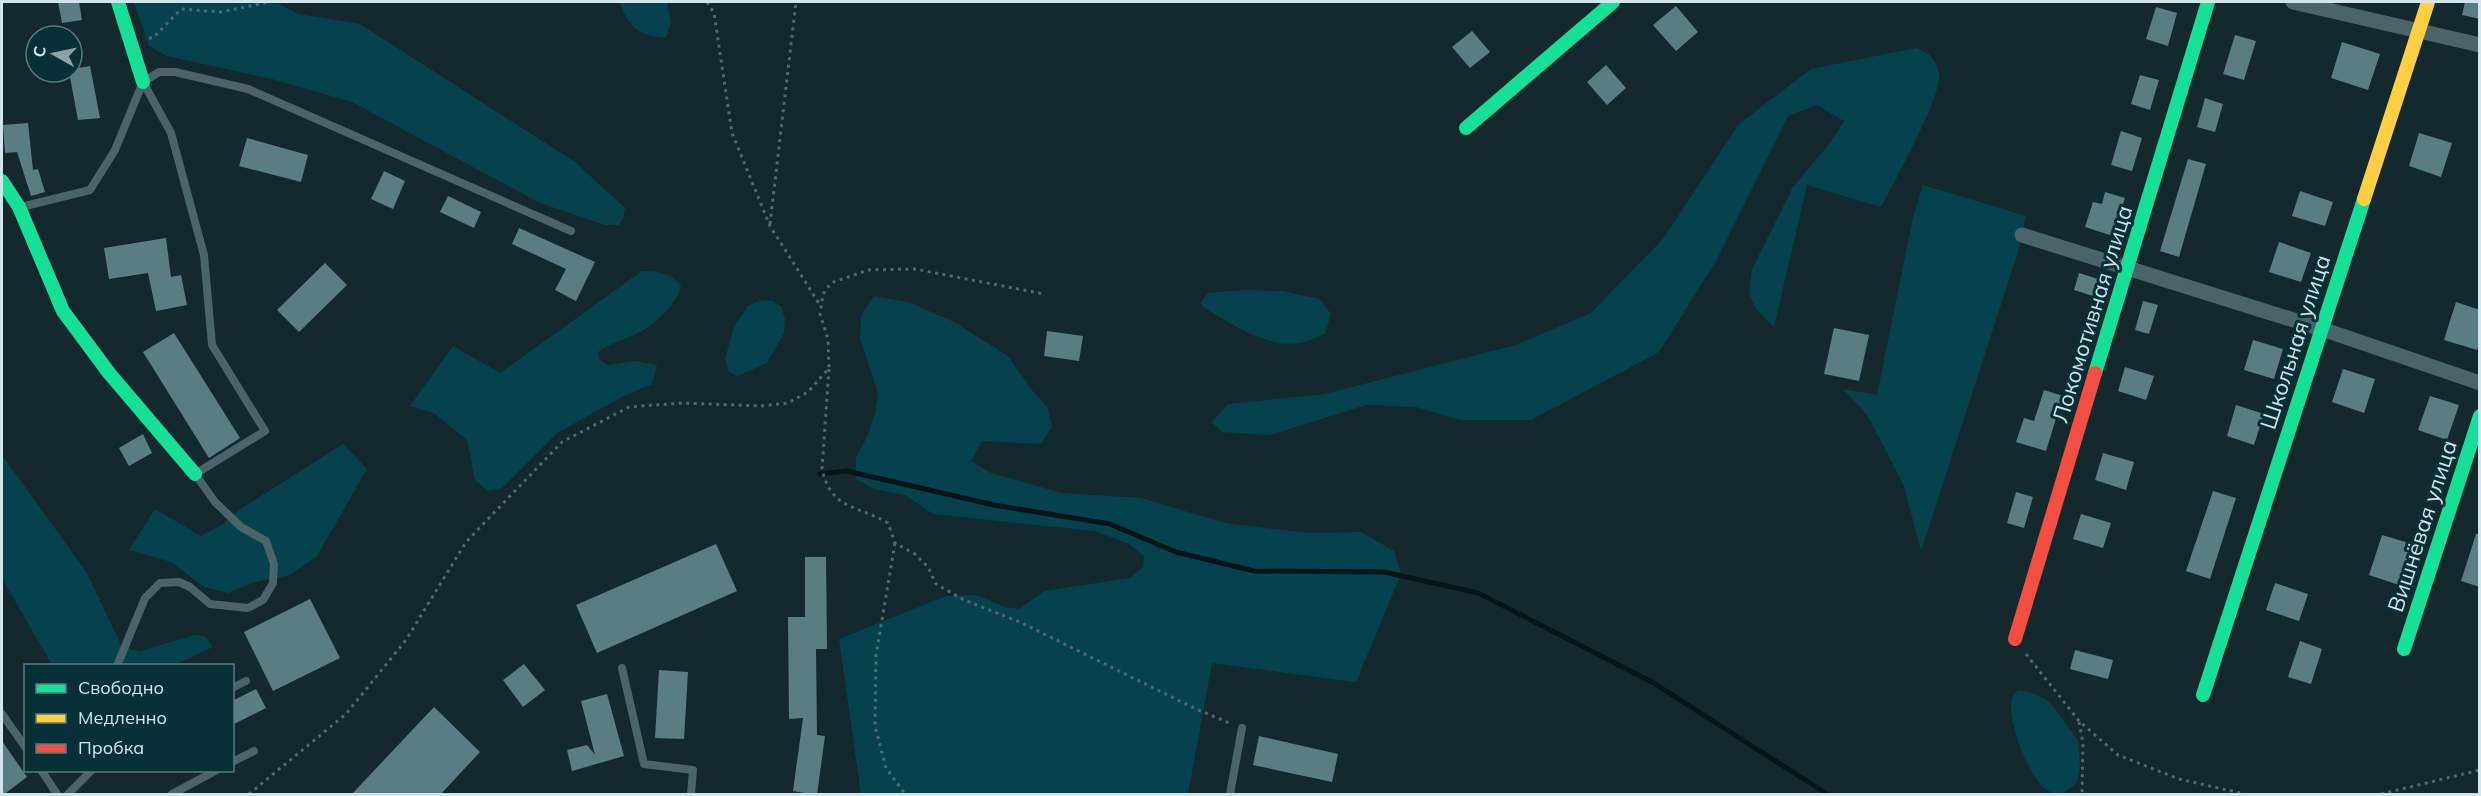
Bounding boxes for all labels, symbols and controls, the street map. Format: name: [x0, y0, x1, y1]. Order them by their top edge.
north arrow: [24, 24, 84, 84]
text: С: [28, 45, 50, 59]
street label: Локомотивная улица: [2046, 202, 2138, 426]
street label: Школьная улица: [2254, 251, 2336, 433]
street label: Вишнёвая улица: [2381, 437, 2463, 615]
legend: [24, 664, 234, 772]
text: Свободно: [78, 676, 164, 699]
text: Медленно: [78, 706, 167, 729]
text: Пробка: [78, 736, 144, 759]

